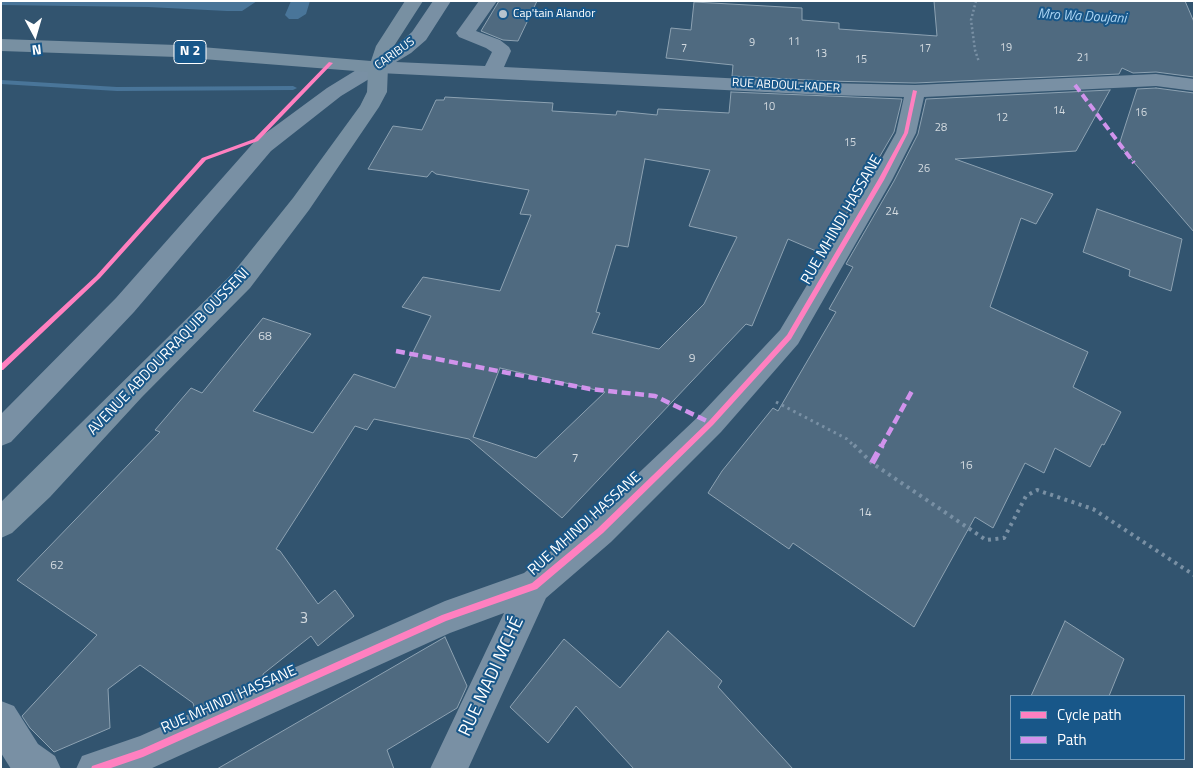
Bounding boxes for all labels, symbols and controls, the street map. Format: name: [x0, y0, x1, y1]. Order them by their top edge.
water label: Mro Wa Doujani: [1037, 6, 1127, 28]
place label: Cap'tain Alandor: [513, 7, 595, 21]
marker: Cap'tain Alandor: [497, 8, 509, 20]
north arrow: [10, 10, 60, 60]
street label: CARIBUS: [372, 35, 418, 73]
house number: 11: [788, 35, 800, 49]
house number: 9: [749, 36, 755, 50]
text: N: [31, 39, 43, 61]
road number: N 2: [174, 41, 206, 64]
house number: 19: [1000, 41, 1012, 55]
house number: 7: [681, 42, 687, 56]
house number: 17: [919, 42, 931, 56]
house number: 13: [815, 47, 827, 61]
house number: 21: [1077, 51, 1089, 65]
house number: 15: [855, 53, 867, 67]
street label: RUE ABDOUL-KADER: [732, 76, 840, 96]
house number: 10: [763, 100, 775, 114]
house number: 14: [1053, 104, 1065, 118]
house number: 16: [1135, 106, 1147, 120]
house number: 12: [996, 111, 1008, 125]
house number: 28: [935, 121, 947, 135]
house number: 15: [844, 136, 856, 150]
street label: RUE MHINDI HASSANE: [798, 152, 886, 288]
house number: 26: [918, 162, 930, 176]
house number: 24: [885, 205, 899, 219]
street label: AVENUE ABDOURRAQUIB OUSSENI: [84, 265, 254, 439]
house number: 68: [258, 330, 272, 344]
house number: 9: [689, 352, 695, 366]
house number: 7: [572, 452, 578, 466]
house number: 16: [959, 459, 973, 473]
street label: RUE MHINDI HASSANE: [525, 468, 645, 580]
house number: 14: [858, 506, 872, 520]
house number: 62: [50, 559, 64, 573]
house number: 3: [300, 610, 308, 628]
street label: RUE MADI MCHÉ: [455, 614, 529, 740]
street label: RUE MHINDI HASSANE: [159, 662, 299, 738]
legend: [1010, 695, 1185, 760]
text: Cycle path: [1057, 703, 1122, 726]
text: Path: [1057, 728, 1087, 751]

